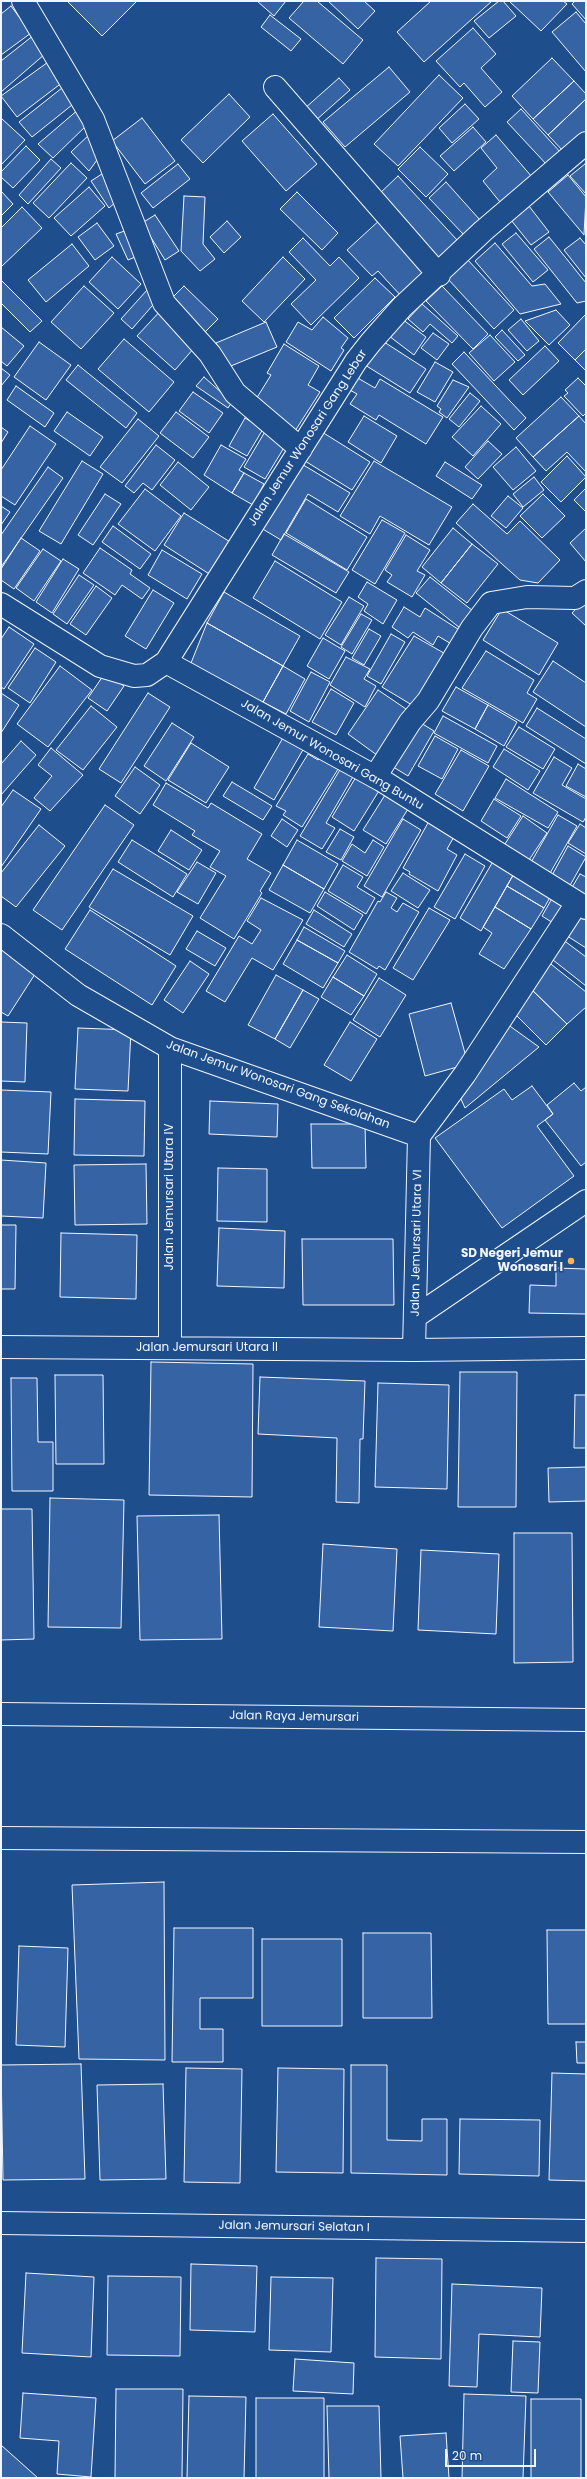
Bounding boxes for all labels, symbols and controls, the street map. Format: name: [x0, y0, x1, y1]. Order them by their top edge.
street label: Jalan Jemur Wonosari Gang Lebar: [245, 347, 371, 529]
street label: Jalan Jemur Wonosari Gang Buntu: [238, 697, 426, 813]
street label: Jalan Jemur Wonosari Gang Sekolahan: [164, 1038, 392, 1132]
street label: Jalan Jemursari Utara IV: [163, 1123, 177, 1271]
street label: Jalan Jemursari Utara VI: [409, 1169, 425, 1317]
place label: SD Negeri Jemur Wonosari I: [461, 1247, 563, 1275]
marker: SD Negeri Jemur Wonosari I: [566, 1256, 576, 1266]
street label: Jalan Jemursari Utara II: [136, 1341, 278, 1355]
street label: Jalan Raya Jemursari: [229, 1709, 359, 1725]
street label: Jalan Jemursari Selatan I: [218, 2218, 370, 2236]
scale bar: [447, 2441, 538, 2467]
text: 20 m: [452, 2447, 482, 2464]

